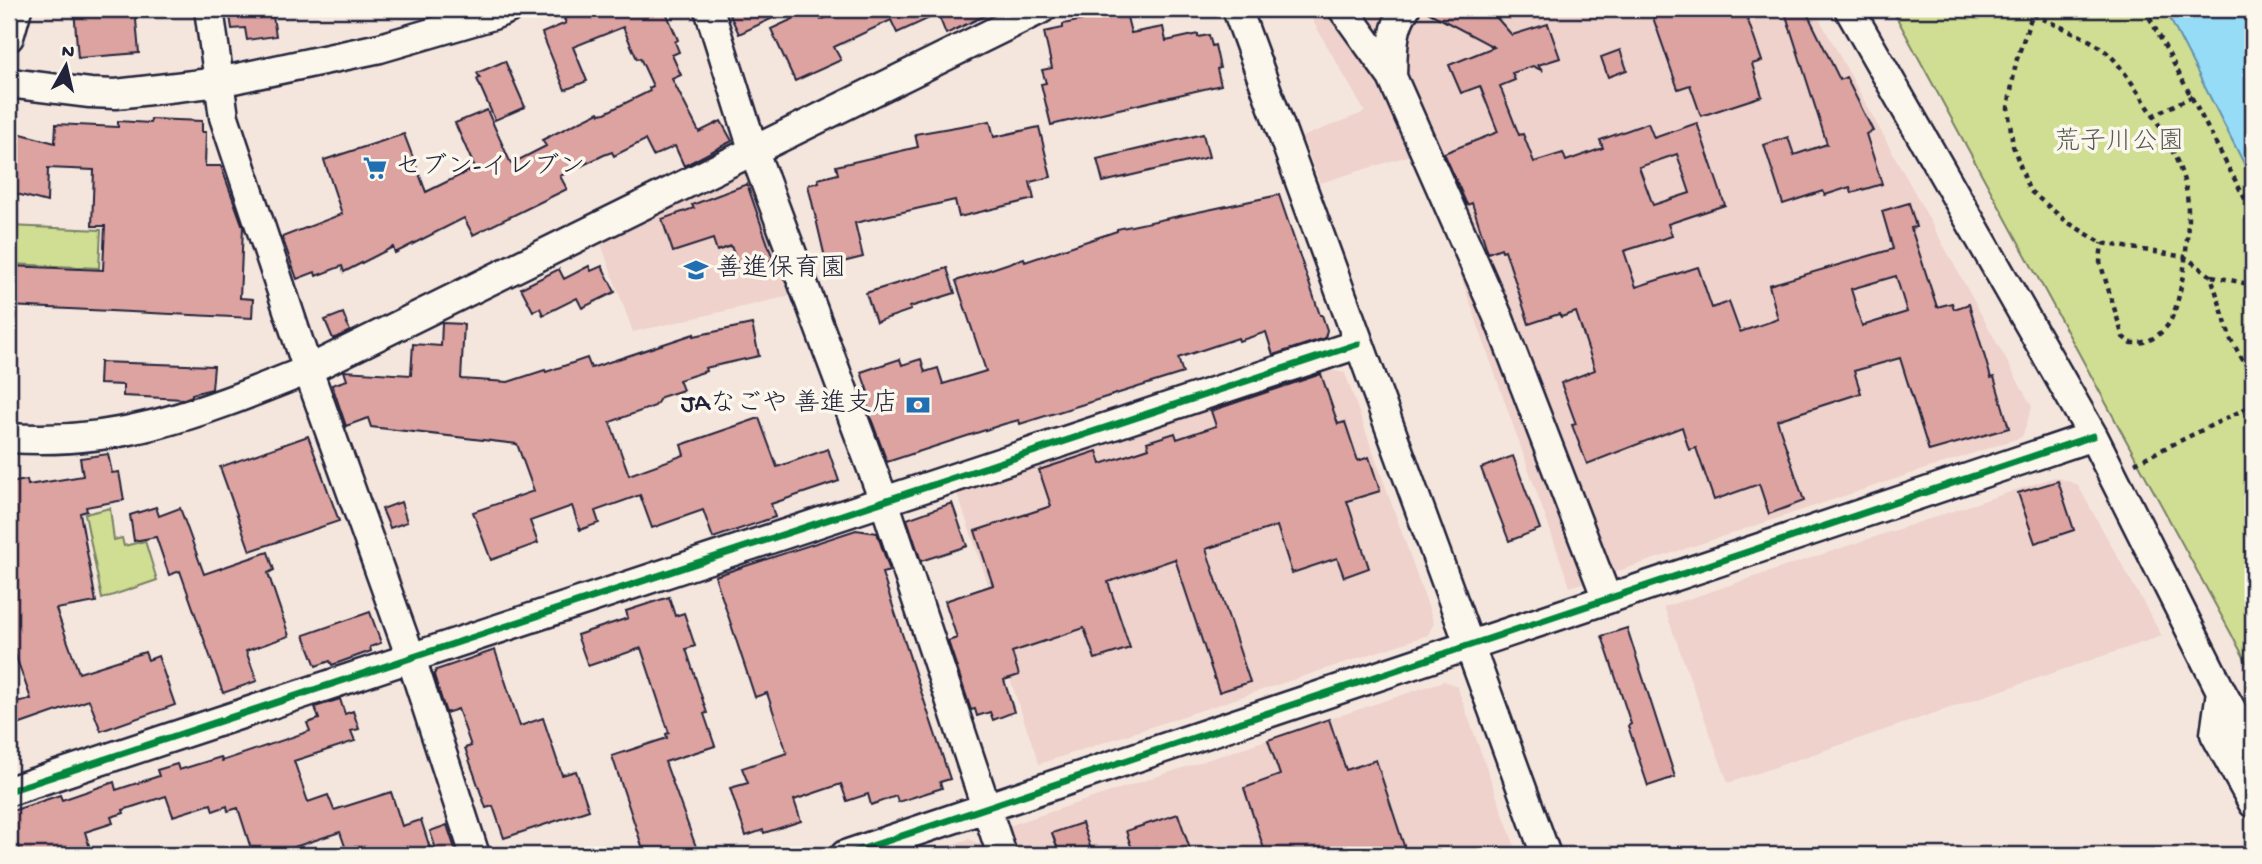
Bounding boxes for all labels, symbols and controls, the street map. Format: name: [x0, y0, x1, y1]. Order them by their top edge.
north arrow: [32, 32, 102, 102]
text: N: [60, 40, 76, 65]
park label: 荒子川公園: [2054, 127, 2184, 159]
place label: セブン-イレブン: [395, 152, 585, 184]
supermarket icon: セブン-イレブン: [361, 154, 389, 182]
place label: 善進保育園: [716, 253, 846, 286]
school or university icon: 善進保育園: [682, 256, 710, 284]
place label: JAなごや 善進支店: [681, 388, 898, 421]
bank icon: JAなごや 善進支店: [904, 391, 932, 419]

